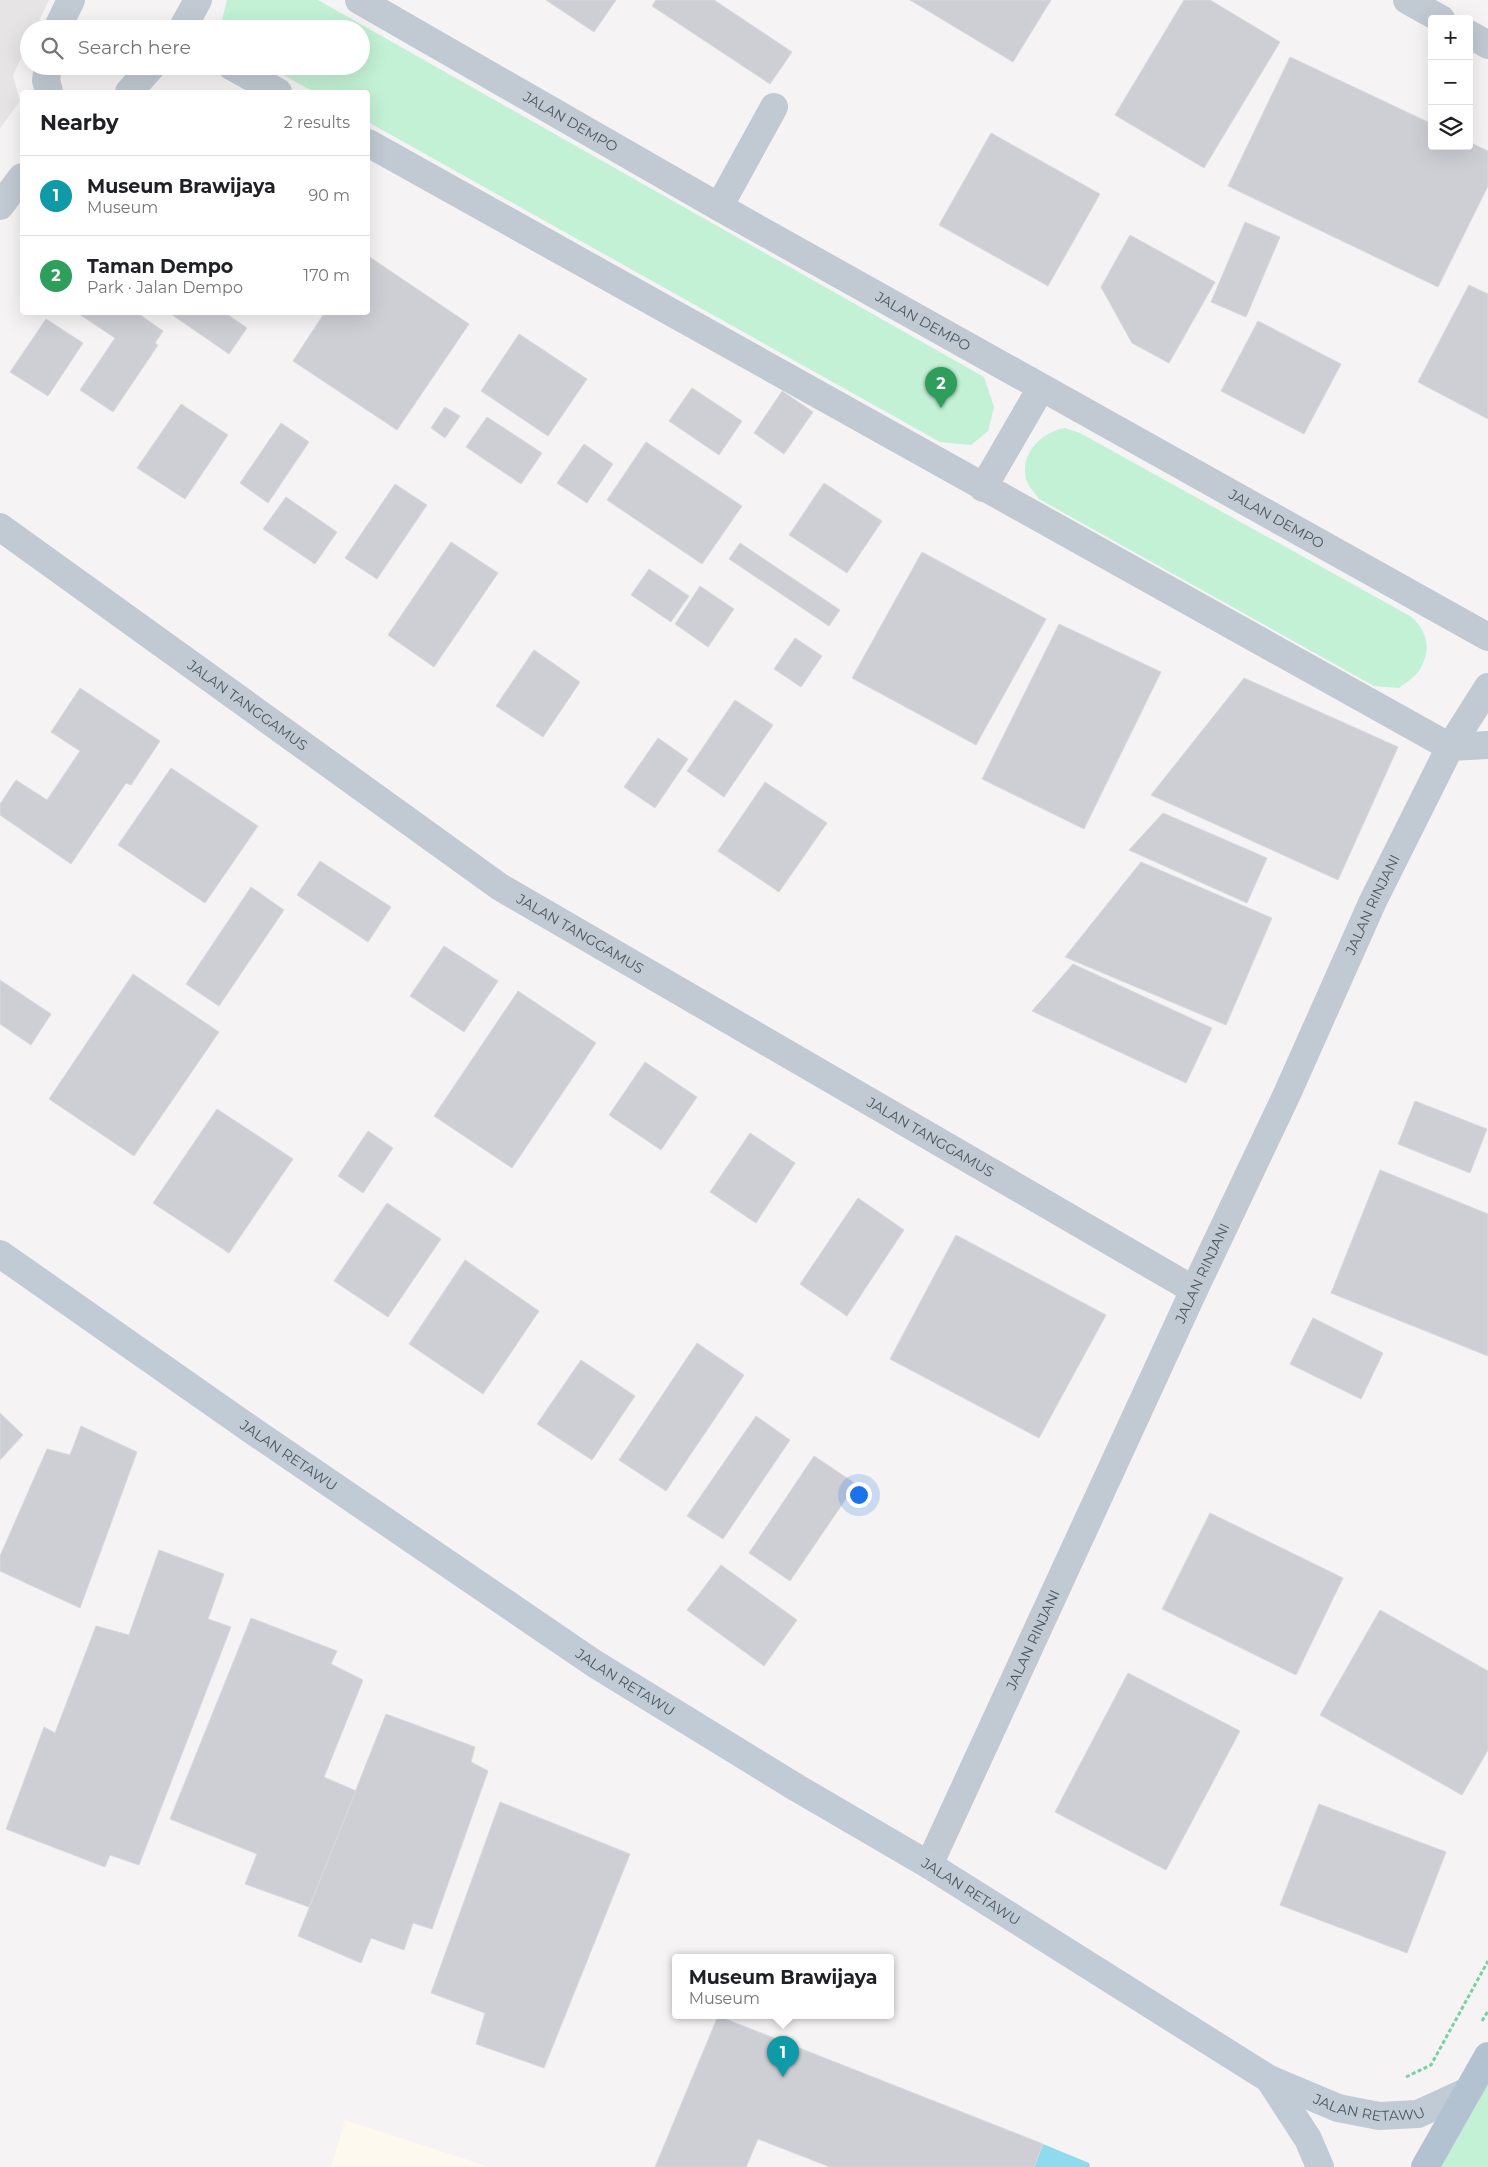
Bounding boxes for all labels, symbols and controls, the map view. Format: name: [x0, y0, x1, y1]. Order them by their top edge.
map controls: [1428, 15, 1473, 150]
button: +: [1428, 15, 1473, 60]
search box: [20, 20, 370, 75]
icon: search: [38, 34, 66, 62]
text: Search here: [78, 36, 191, 59]
button: −: [1428, 60, 1473, 105]
street label: JALAN DEMPO: [519, 87, 621, 156]
button: layers: [1428, 105, 1473, 150]
text: Nearby: [40, 110, 119, 135]
text: 2 results: [284, 113, 350, 132]
text: Museum Brawijaya: [87, 175, 276, 198]
text: 1: [53, 186, 59, 205]
text: 90 m: [308, 186, 350, 205]
text: Museum: [87, 198, 158, 217]
text: Taman Dempo: [87, 255, 233, 278]
text: 2: [51, 266, 61, 285]
text: 170 m: [303, 266, 350, 285]
text: Park · Jalan Dempo: [87, 278, 243, 297]
street label: JALAN DEMPO: [871, 287, 974, 355]
pin: 2: [925, 367, 957, 408]
street label: JALAN DEMPO: [1225, 484, 1328, 553]
street label: JALAN TANGGAMUS: [183, 655, 311, 755]
street label: JALAN RINJANI: [1341, 851, 1404, 958]
street label: JALAN TANGGAMUS: [513, 889, 647, 978]
street label: JALAN TANGGAMUS: [863, 1093, 997, 1181]
street label: JALAN RINJANI: [1171, 1220, 1233, 1327]
street label: JALAN RETAWU: [236, 1415, 341, 1495]
your location: [846, 1482, 872, 1508]
street label: JALAN RINJANI: [1002, 1587, 1064, 1694]
street label: JALAN RETAWU: [571, 1644, 678, 1720]
street label: JALAN RETAWU: [917, 1853, 1024, 1929]
popup: [672, 1954, 894, 2019]
text: Museum Brawijaya: [689, 1966, 877, 1989]
text: Museum: [689, 1989, 760, 2008]
pin: 1: [767, 2036, 799, 2077]
street label: JALAN RETAWU: [1310, 2089, 1428, 2125]

